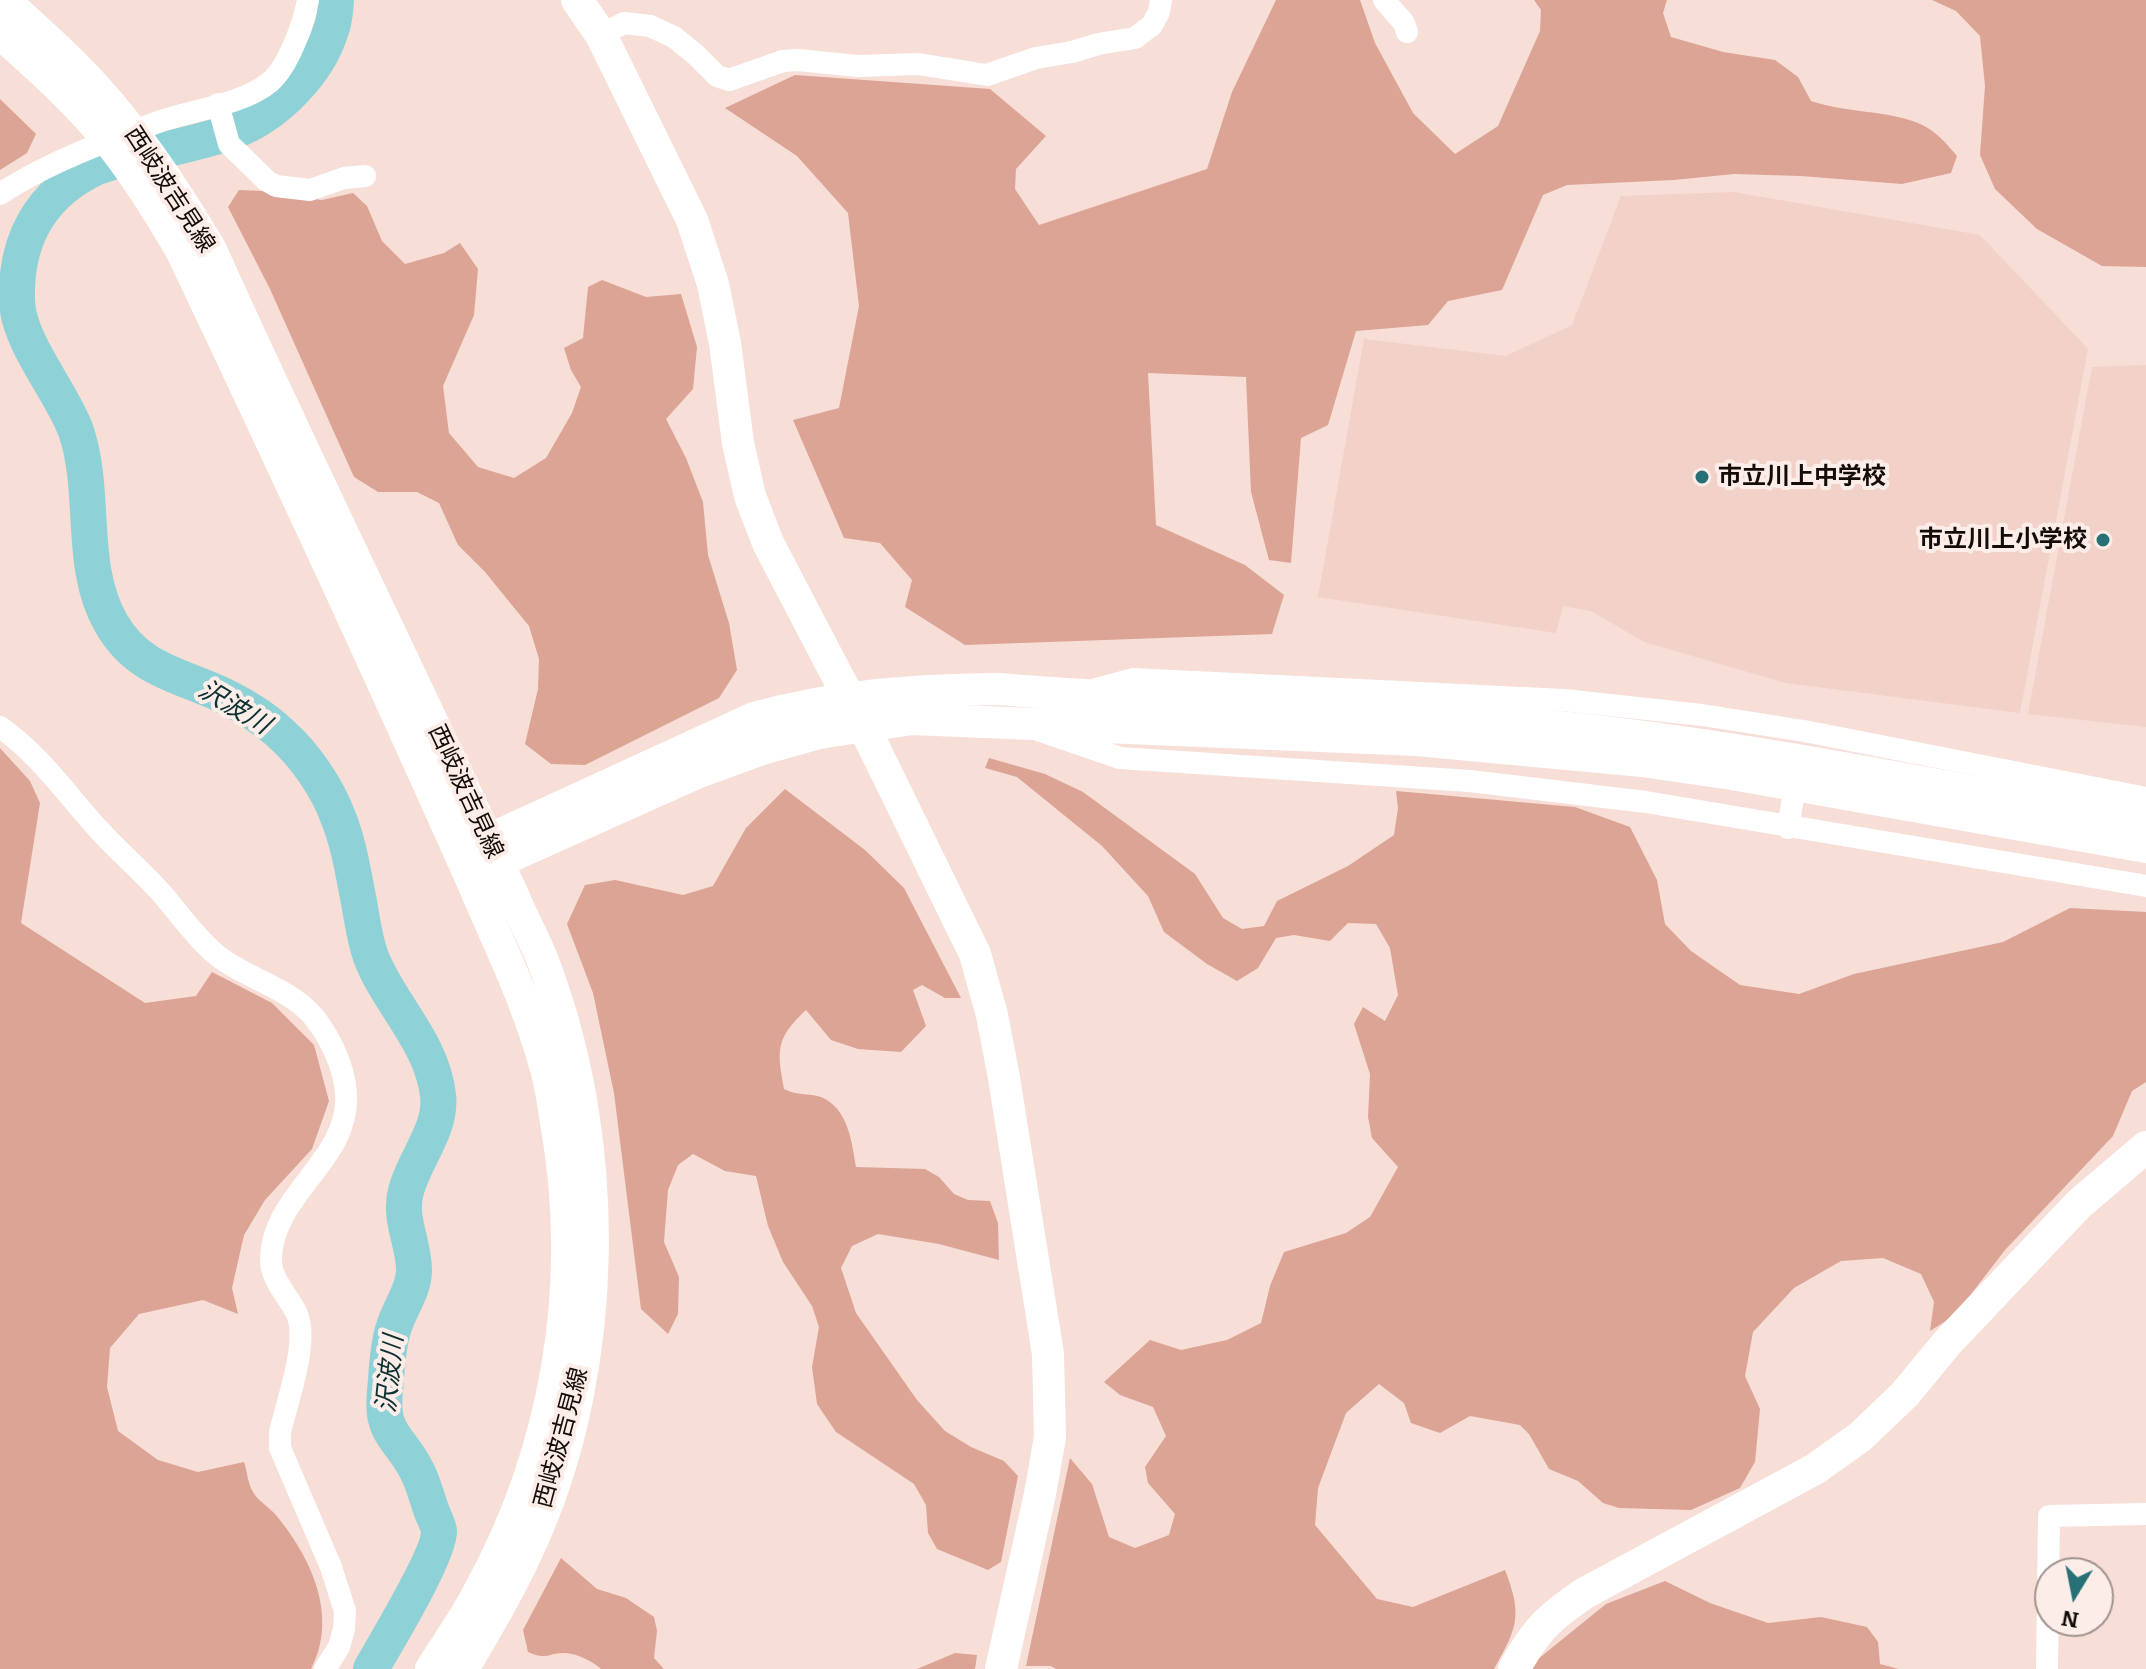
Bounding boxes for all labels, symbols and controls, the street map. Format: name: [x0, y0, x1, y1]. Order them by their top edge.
street label: 西岐波吉見線: [118, 122, 220, 258]
place label: 市立川上中学校: [1718, 463, 1886, 491]
marker: 市立川上中学校: [1693, 468, 1711, 486]
place label: 市立川上小学校: [1919, 526, 2087, 554]
marker: 市立川上小学校: [2094, 531, 2112, 549]
water label: 沢波川: [193, 675, 275, 741]
street label: 西岐波吉見線: [422, 721, 508, 863]
water label: 沢波川: [371, 1334, 411, 1414]
street label: 西岐波吉見線: [529, 1365, 595, 1511]
north arrow: [2034, 1557, 2114, 1637]
text: N: [2059, 1604, 2081, 1634]

